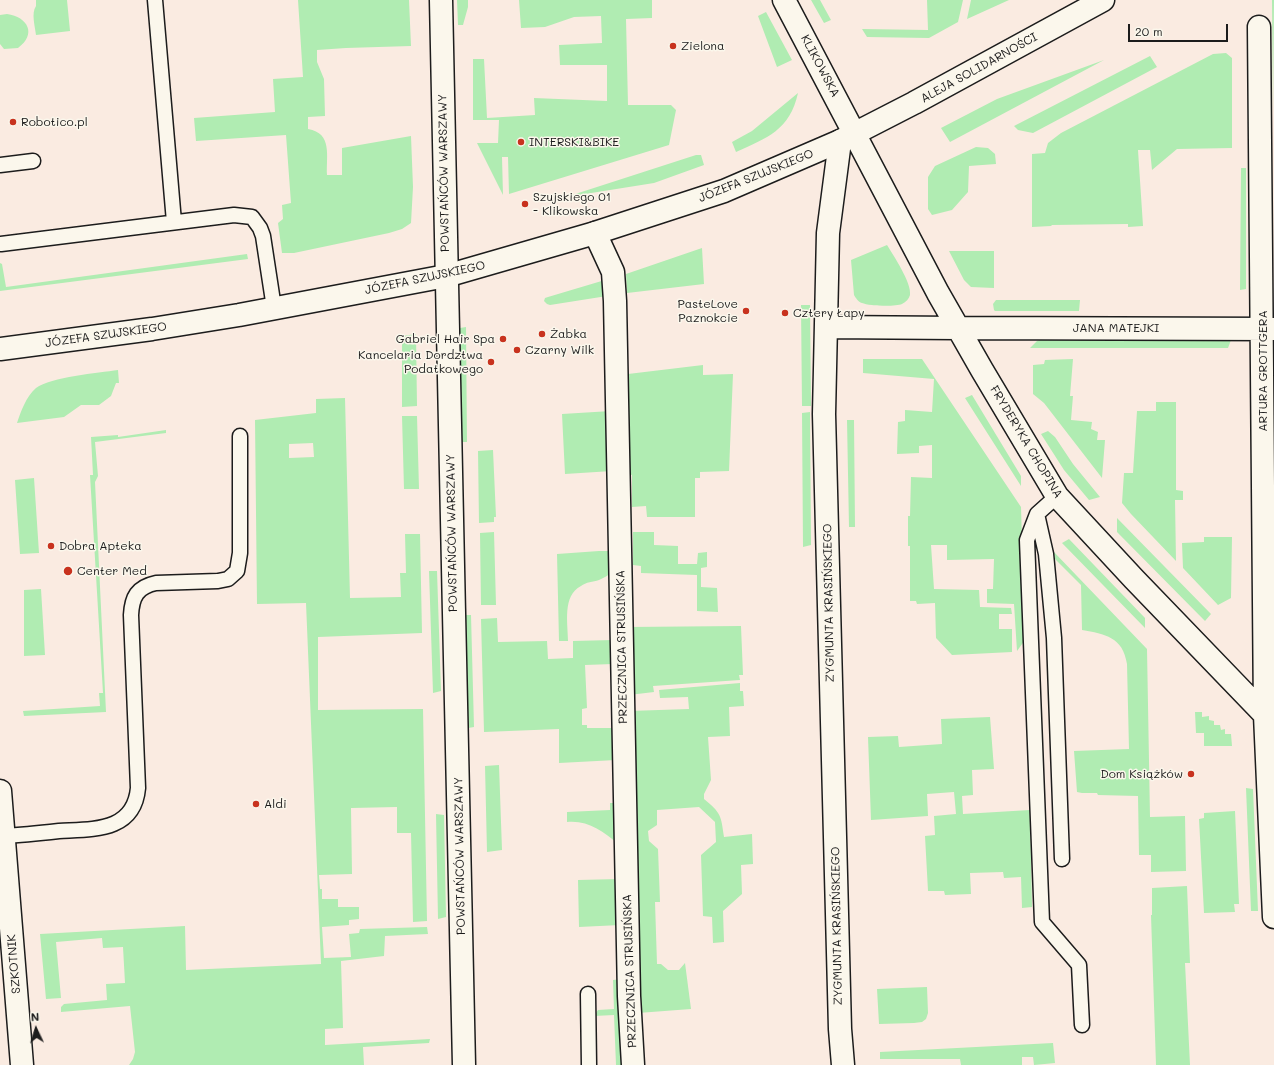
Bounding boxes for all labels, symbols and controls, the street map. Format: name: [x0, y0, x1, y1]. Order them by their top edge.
scale bar: [1130, 16, 1230, 42]
text: 20 m: [1135, 23, 1163, 39]
street label: ALEJA SOLIDARNOŚCI: [918, 30, 1040, 106]
street label: KLIKOWSKA: [798, 32, 842, 100]
place label: Zielona: [681, 39, 724, 53]
marker: Zielona: [668, 41, 678, 51]
street label: POWSTAŃCÓW WARSZAWY: [435, 94, 453, 252]
place label: Robotico.pl: [21, 115, 88, 129]
marker: Robotico.pl: [8, 117, 18, 127]
place label: INTERSKI&BIKE: [529, 135, 619, 149]
marker: INTERSKI&BIKE: [516, 137, 526, 147]
street label: JÓZEFA SZUJSKIEGO: [696, 146, 816, 206]
place label: Szujskiego 01 - Klikowska: [533, 190, 611, 218]
marker: Szujskiego 01 - Klikowska: [520, 199, 530, 209]
street label: JÓZEFA SZUJSKIEGO: [364, 258, 486, 298]
place label: PasteLove Paznokcie: [677, 297, 738, 325]
marker: PasteLove Paznokcie: [741, 306, 751, 316]
place label: Cztery Łapy: [793, 306, 865, 320]
marker: Cztery Łapy: [780, 308, 790, 318]
street label: ARTURA GROTTGERA: [1256, 310, 1270, 432]
street label: JÓZEFA SZUJSKIEGO: [44, 319, 168, 351]
street label: JANA MATEJKI: [1073, 321, 1159, 335]
place label: Żabka: [550, 327, 587, 341]
marker: Żabka: [537, 329, 547, 339]
place label: Gabriel Hair Spa: [396, 332, 495, 346]
marker: Gabriel Hair Spa: [498, 334, 508, 344]
place label: Czarny Wilk: [525, 343, 594, 357]
marker: Czarny Wilk: [512, 345, 522, 355]
place label: Kancelaria Dordztwa Podatkowego: [358, 348, 483, 376]
marker: Kancelaria Dordztwa Podatkowego: [486, 357, 496, 367]
street label: FRYDERYKA CHOPINA: [987, 383, 1065, 501]
street label: POWSTAŃCÓW WARSZAWY: [443, 454, 461, 612]
street label: ZYGMUNTA KRASIŃSKIEGO: [820, 523, 838, 683]
place label: Dobra Apteka: [59, 539, 142, 553]
marker: Dobra Apteka: [46, 541, 56, 551]
place label: Center Med: [77, 564, 147, 578]
marker: Center Med: [62, 565, 74, 577]
street label: PRZECZNICA STRUSIŃSKA: [613, 570, 631, 724]
place label: Dom Książków: [1101, 767, 1183, 781]
marker: Dom Książków: [1186, 769, 1196, 779]
street label: POWSTAŃCÓW WARSZAWY: [451, 777, 469, 935]
place label: Aldi: [264, 797, 287, 811]
marker: Aldi: [251, 799, 261, 809]
street label: ZYGMUNTA KRASIŃSKIEGO: [828, 846, 846, 1006]
street label: PRZECZNICA STRUSIŃSKA: [620, 894, 640, 1048]
street label: SZKOTNIK: [4, 934, 24, 994]
north arrow: [16, 1009, 56, 1049]
text: N: [30, 1009, 40, 1024]

